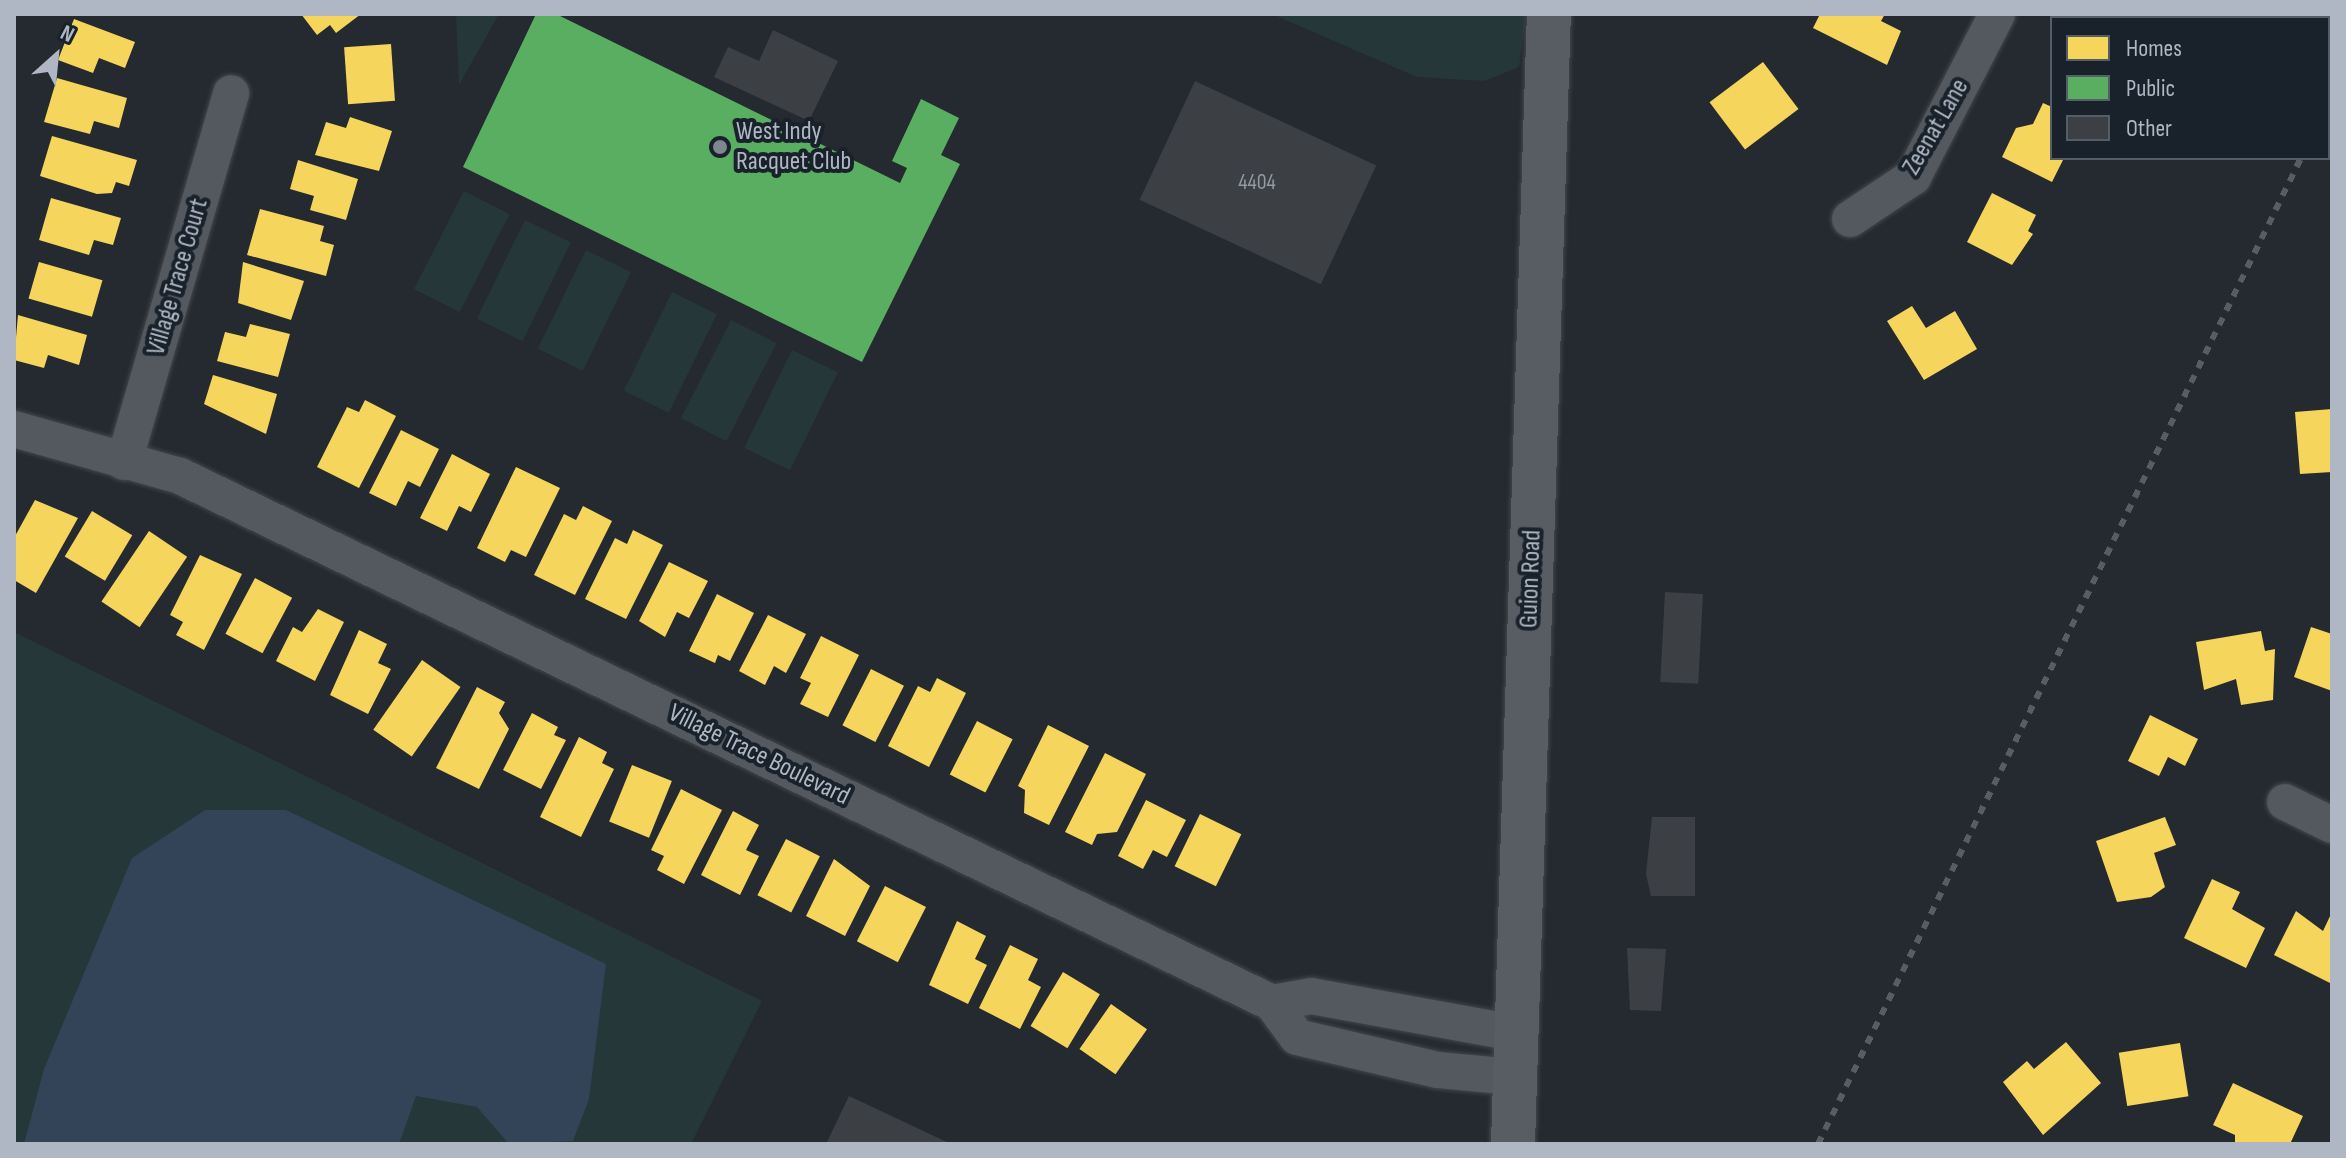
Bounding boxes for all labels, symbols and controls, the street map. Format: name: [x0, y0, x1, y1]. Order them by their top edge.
north arrow: [16, 16, 96, 96]
legend: [2050, 16, 2330, 160]
text: N: [56, 19, 78, 49]
text: Homes: [2126, 34, 2182, 63]
street label: Zeenat Lane: [1896, 73, 1976, 181]
text: Public: [2126, 74, 2175, 103]
text: Other: [2126, 114, 2172, 143]
place label: West Indy Racquet Club: [736, 116, 851, 178]
marker: West Indy Racquet Club: [711, 138, 729, 156]
house number: 4404: [1238, 170, 1276, 196]
street label: Village Trace Court: [141, 195, 215, 359]
street label: Guion Road: [1514, 529, 1548, 629]
street label: Village Trace Boulevard: [663, 698, 855, 812]

